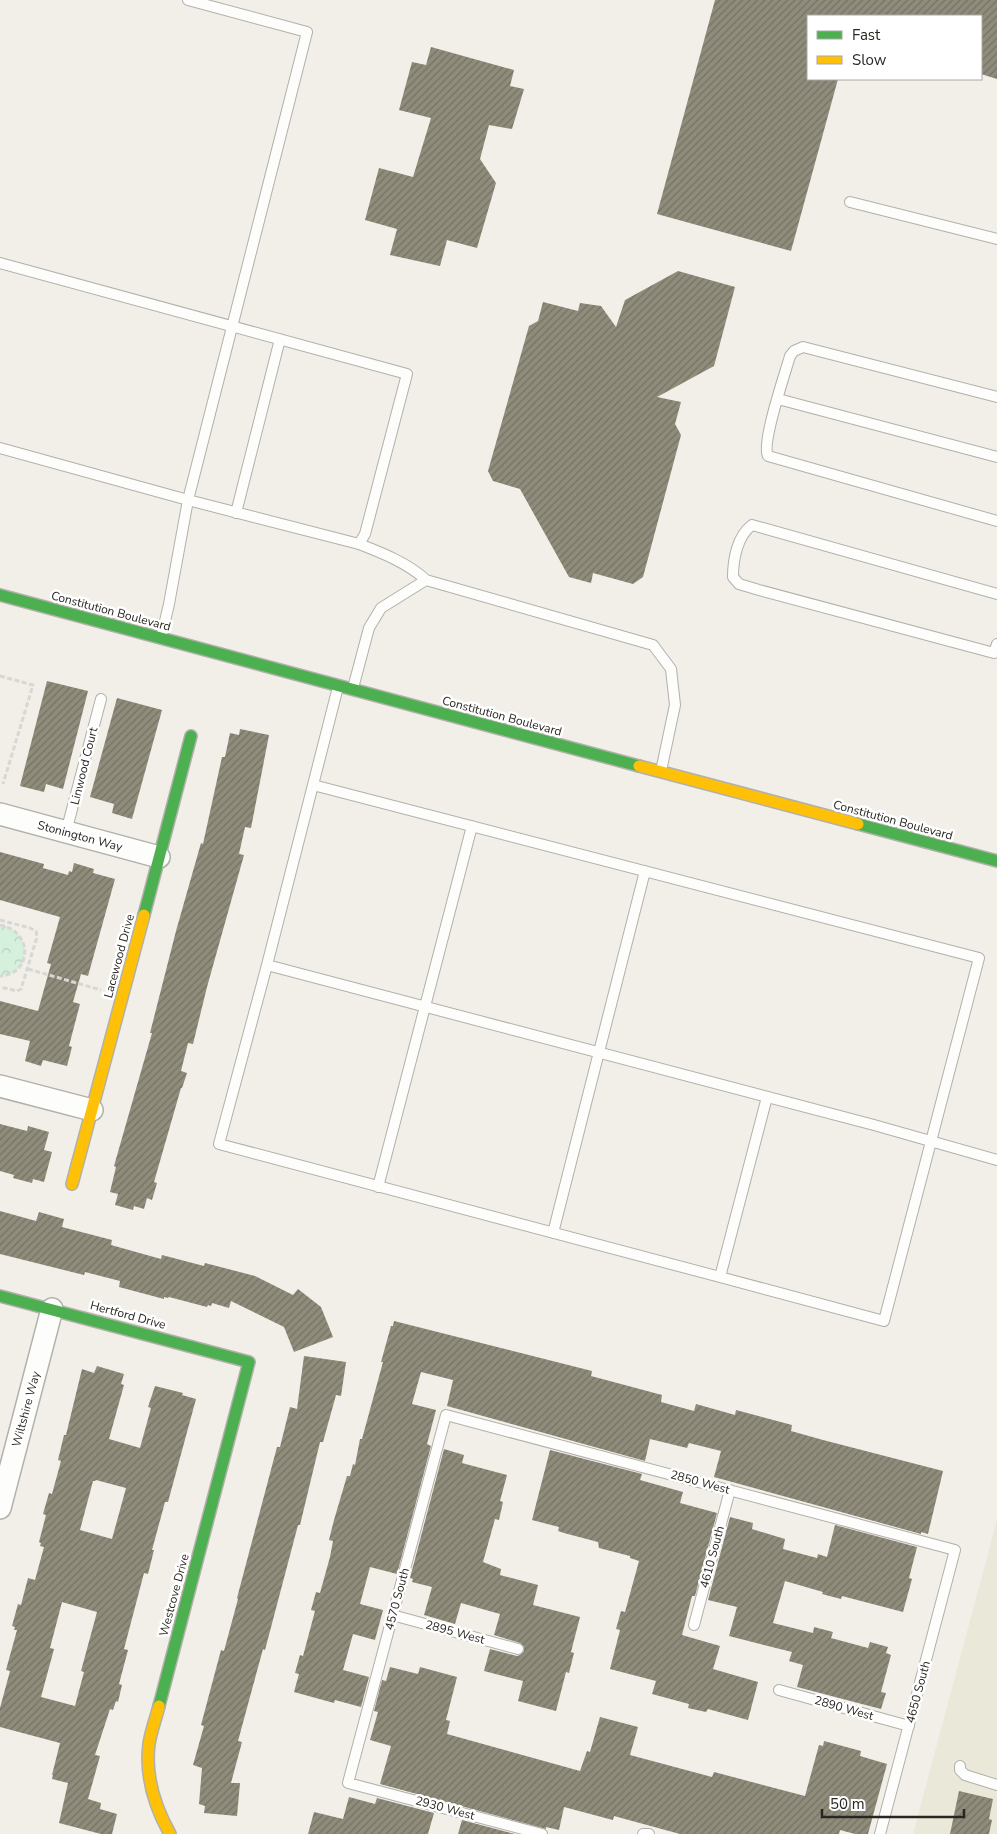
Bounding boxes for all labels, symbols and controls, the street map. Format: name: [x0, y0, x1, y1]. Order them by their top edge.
legend: [807, 15, 982, 80]
text: Fast: [852, 25, 881, 45]
text: Slow: [852, 50, 887, 70]
street label: Constitution Boulevard: [49, 587, 173, 635]
street label: Constitution Boulevard: [440, 692, 564, 740]
street label: Linwood Court: [67, 725, 102, 806]
street label: Constitution Boulevard: [831, 796, 955, 844]
street label: Stonington Way: [36, 817, 125, 855]
street label: Lacewood Drive: [100, 912, 138, 1000]
street label: Hertford Drive: [88, 1297, 168, 1333]
street label: Wiltshire Way: [8, 1369, 44, 1449]
street label: 2850 West: [669, 1466, 732, 1498]
street label: 4610 South: [696, 1524, 728, 1590]
street label: Westcove Drive: [155, 1552, 193, 1638]
street label: 4570 South: [381, 1566, 413, 1632]
street label: 2895 West: [424, 1616, 487, 1648]
street label: 4650 South: [902, 1659, 934, 1725]
street label: 2890 West: [813, 1692, 876, 1724]
scale bar: [822, 1786, 964, 1818]
street label: 2930 West: [414, 1792, 477, 1824]
text: 50 m: [830, 1794, 865, 1814]

